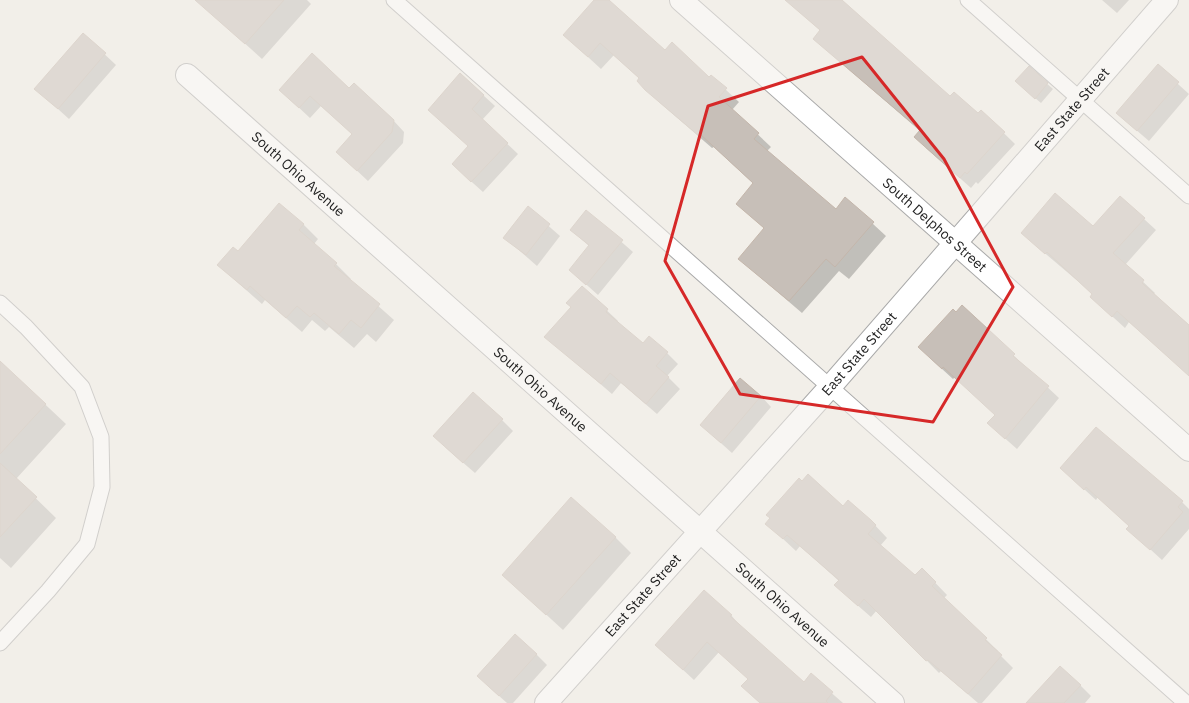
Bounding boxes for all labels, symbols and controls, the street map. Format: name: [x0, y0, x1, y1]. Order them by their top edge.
street label: East State Street: [1030, 64, 1113, 155]
street label: South Ohio Avenue: [248, 128, 349, 221]
street label: South Delphos Street: [879, 174, 991, 276]
street label: East State Street: [818, 308, 900, 399]
street label: South Ohio Avenue: [490, 343, 591, 436]
street label: East State Street: [601, 550, 685, 640]
street label: South Ohio Avenue: [732, 558, 833, 651]

